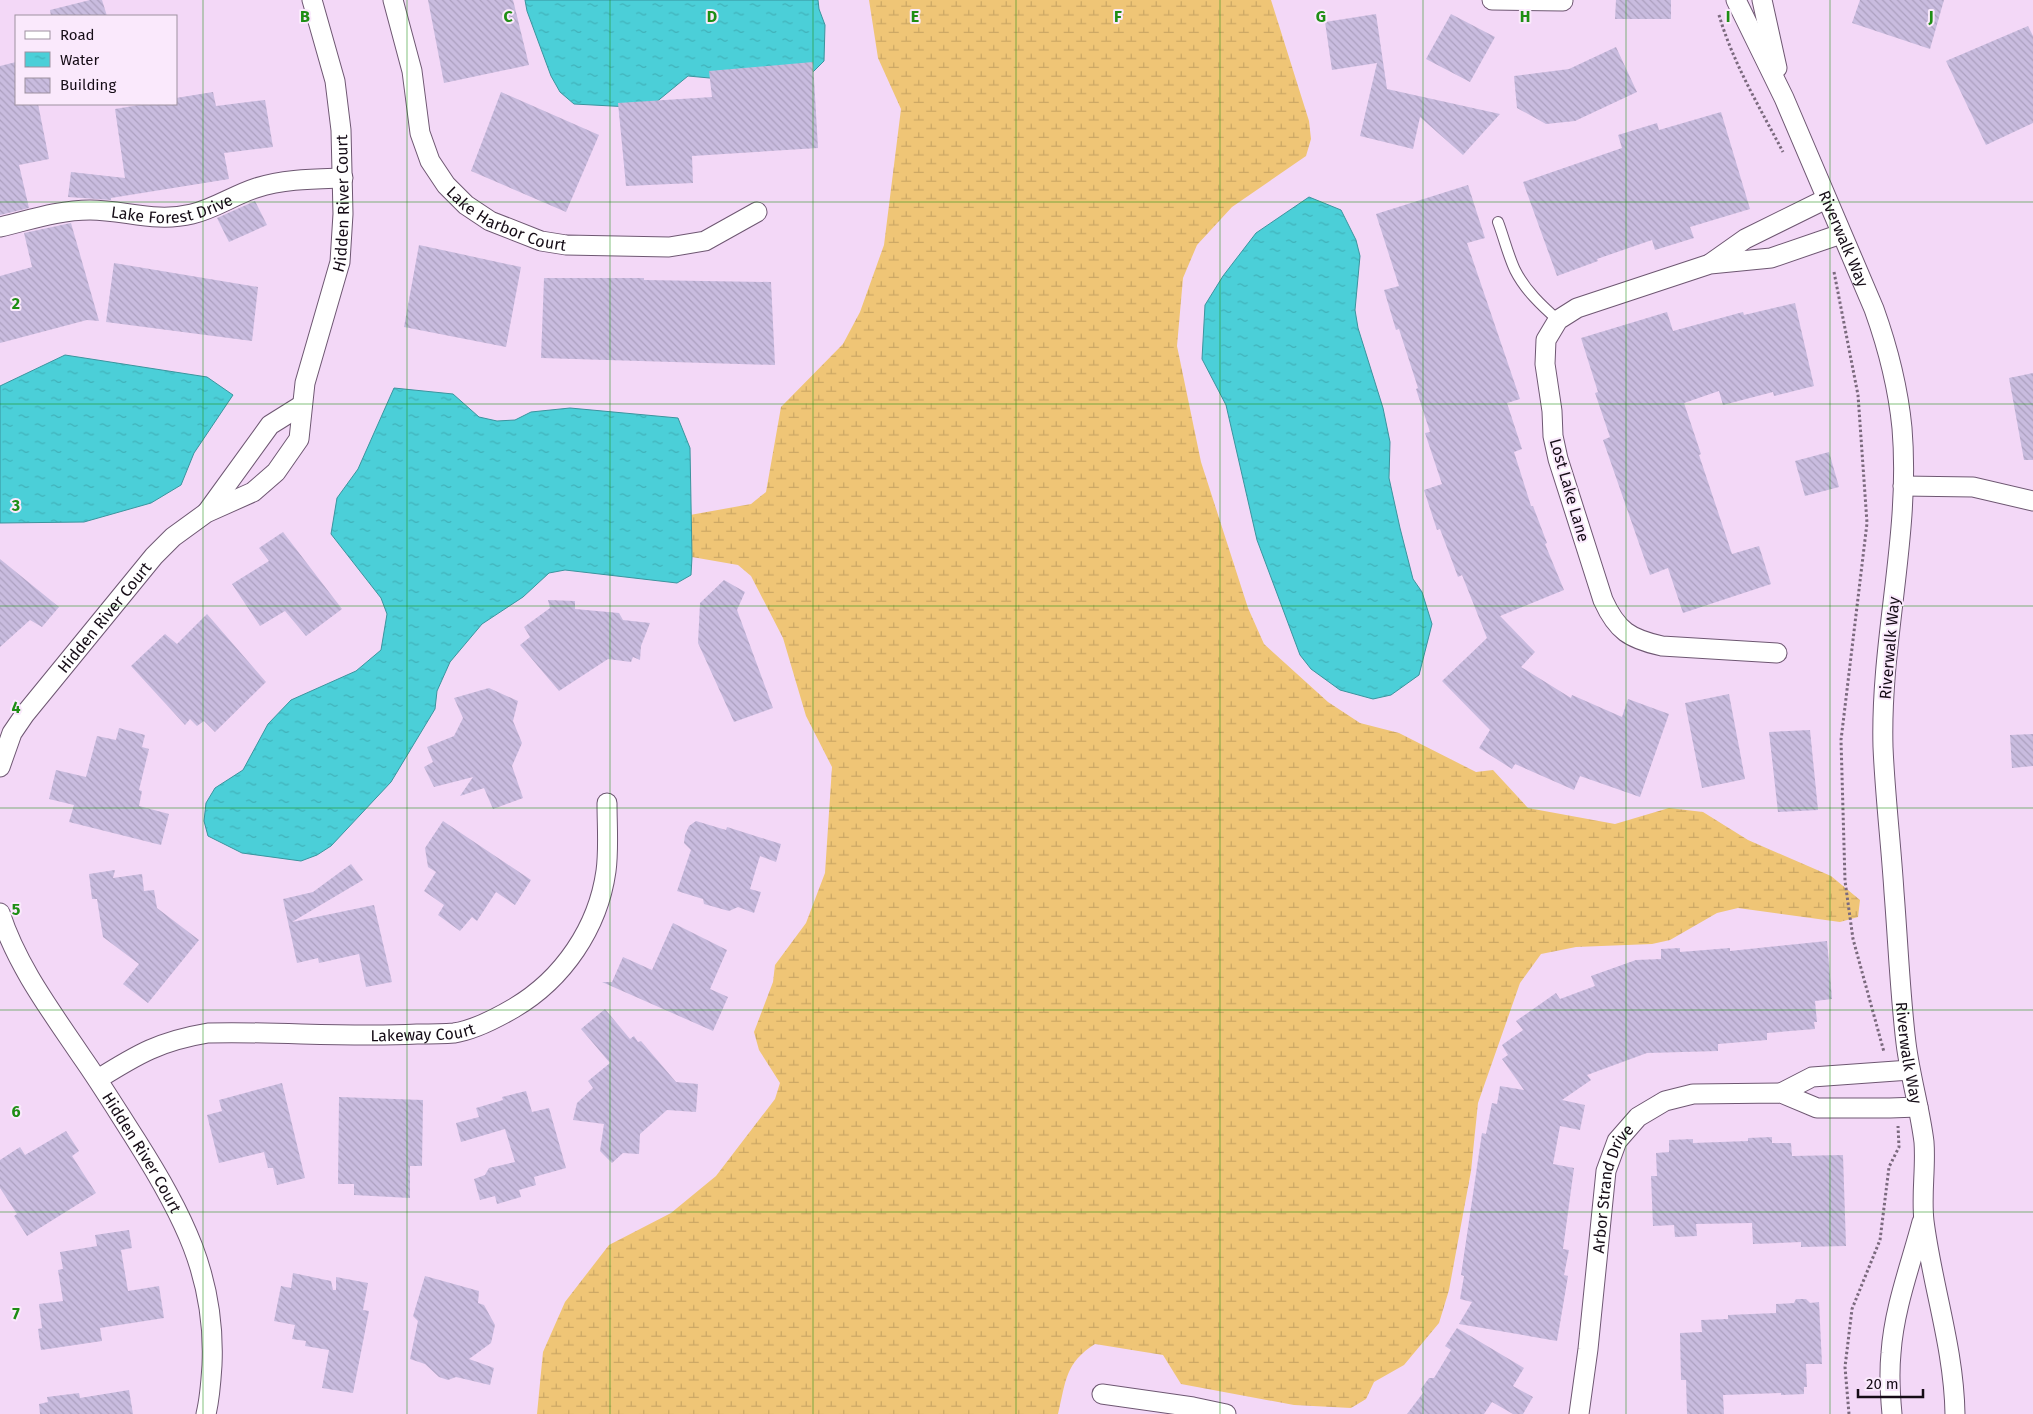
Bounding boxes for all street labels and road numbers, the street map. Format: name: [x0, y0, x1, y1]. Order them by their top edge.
street label: Hidden River Court: [329, 134, 353, 274]
street label: Lake Harbor Court: [443, 182, 568, 255]
street label: Riverwalk Way: [1815, 188, 1873, 290]
street label: Lake Forest Drive: [110, 190, 236, 227]
street label: Lost Lake Lane: [1546, 436, 1593, 544]
street label: Hidden River Court: [54, 558, 155, 677]
street label: Riverwalk Way: [1876, 596, 1903, 700]
street label: Riverwalk Way: [1892, 1001, 1926, 1106]
street label: Lakeway Court: [370, 1019, 478, 1045]
street label: Hidden River Court: [98, 1089, 185, 1216]
street label: Arbor Strand Drive: [1589, 1120, 1637, 1254]

